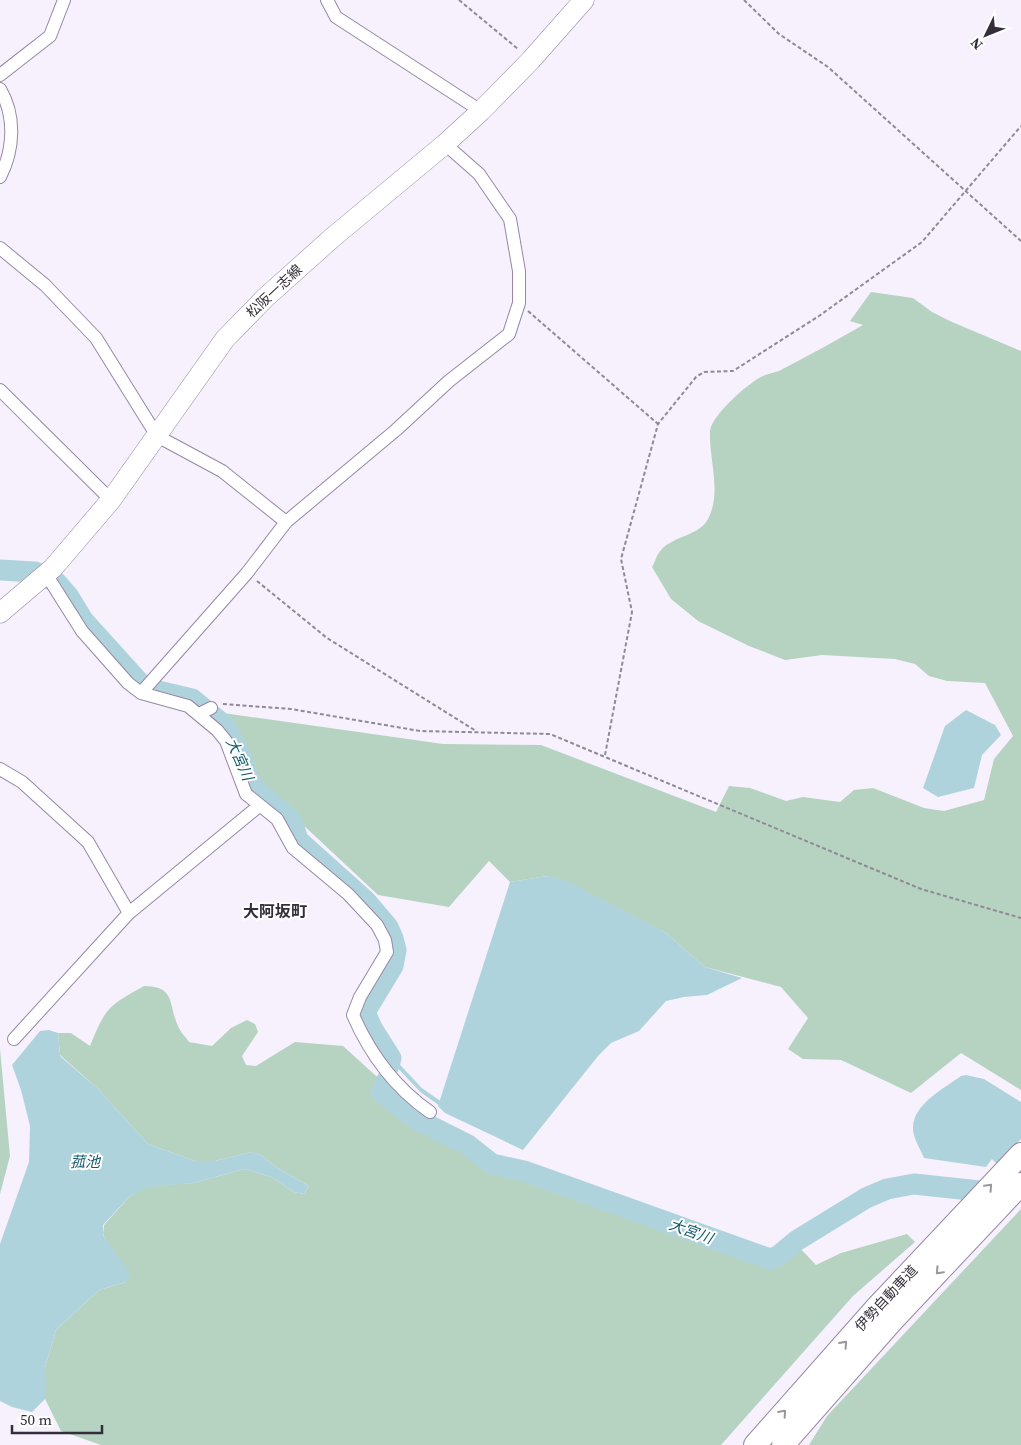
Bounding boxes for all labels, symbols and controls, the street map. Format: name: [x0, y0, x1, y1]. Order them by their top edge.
north arrow: [961, 10, 1011, 60]
text: N: [966, 33, 987, 54]
street label: 松阪一志線: [242, 260, 306, 322]
water label: 大宮川: [221, 734, 260, 786]
district label: 大阿坂町: [243, 900, 307, 922]
water label: 菰池: [70, 1151, 102, 1172]
one-way arrow: [983, 1184, 992, 1193]
water label: 大宮川: [666, 1213, 718, 1249]
street label: 伊勢自動車道: [850, 1260, 922, 1336]
one-way arrow: [936, 1265, 945, 1274]
one-way arrow: [838, 1341, 847, 1350]
scale bar: [12, 1402, 102, 1434]
text: 50 m: [20, 1409, 52, 1430]
one-way arrow: [777, 1409, 786, 1418]

